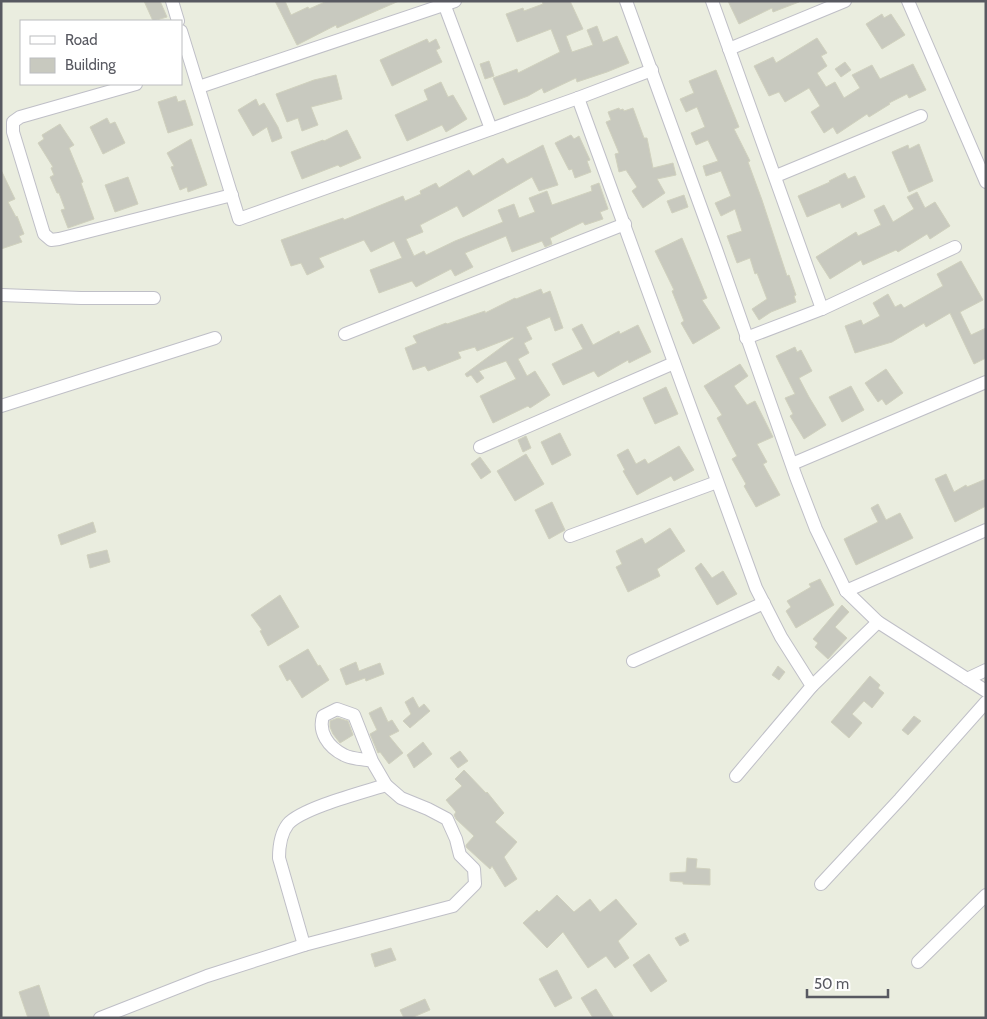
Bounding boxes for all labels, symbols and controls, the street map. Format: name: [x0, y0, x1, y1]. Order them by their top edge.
legend: [20, 20, 182, 85]
text: Road: [65, 31, 98, 49]
text: Building: [65, 56, 116, 74]
scale bar: [807, 966, 888, 998]
text: 50 m: [814, 975, 849, 993]

